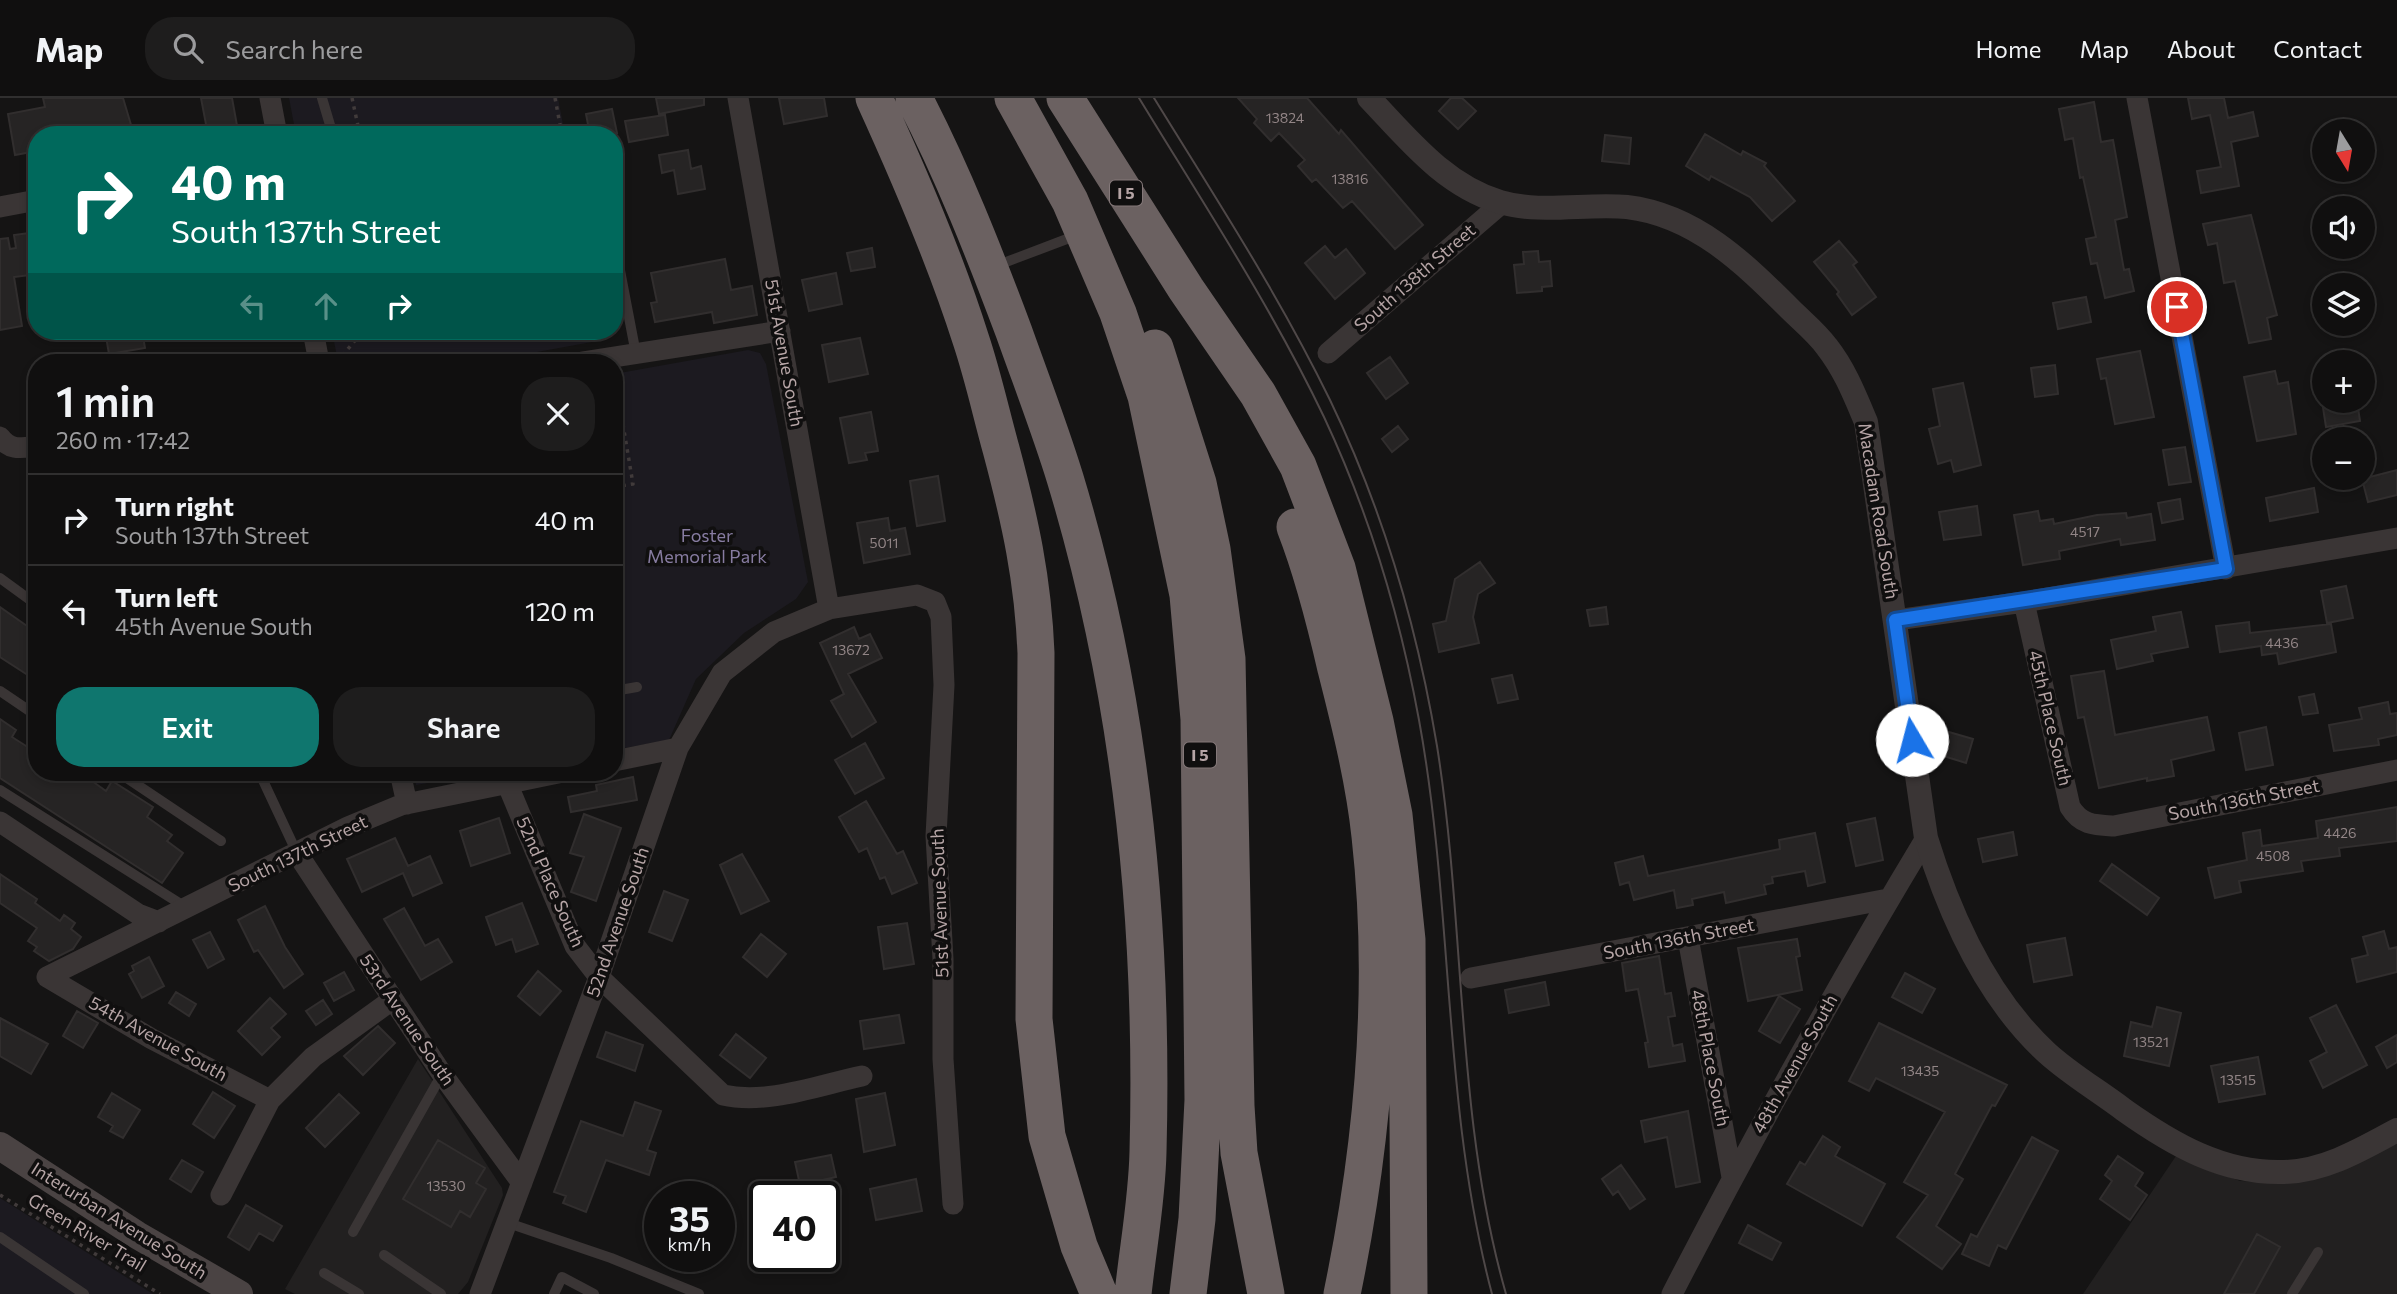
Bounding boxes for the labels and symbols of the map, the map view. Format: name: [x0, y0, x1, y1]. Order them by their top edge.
house number: 13824: [1266, 109, 1305, 126]
north arrow: [2312, 119, 2375, 182]
house number: 13816: [1332, 170, 1368, 187]
road number: I 5: [1110, 180, 1142, 206]
street label: South 138th Street: [1349, 219, 1479, 336]
street label: 51st Avenue South: [761, 277, 809, 428]
pin: [2147, 277, 2207, 337]
street label: Macadam Road South: [1854, 421, 1904, 601]
house number: 4517: [2070, 523, 2100, 540]
park label: Foster Memorial Park: [647, 524, 767, 567]
house number: 5011: [869, 534, 899, 551]
house number: 4436: [2265, 634, 2299, 651]
house number: 13672: [832, 641, 870, 658]
street label: 45th Place South: [2025, 648, 2077, 788]
position arrow: [1875, 703, 1949, 777]
road number: I 5: [1184, 742, 1216, 768]
street label: South 136th Street: [2166, 774, 2321, 824]
street label: South 137th Street: [224, 810, 371, 896]
street label: 52nd Place South: [512, 813, 590, 950]
house number: 4426: [2324, 824, 2356, 841]
street label: 51st Avenue South: [925, 828, 953, 978]
street label: 52nd Avenue South: [581, 844, 653, 999]
house number: 4508: [2256, 847, 2290, 864]
street label: South 136th Street: [1601, 913, 1756, 963]
street label: 53rd Avenue South: [356, 950, 460, 1089]
street label: 48th Place South: [1687, 987, 1735, 1128]
street label: 48th Avenue South: [1747, 990, 1841, 1137]
street label: 54th Avenue South: [85, 991, 232, 1085]
house number: 13521: [2133, 1033, 2169, 1050]
house number: 13435: [1901, 1062, 1939, 1079]
house number: 13515: [2220, 1071, 2256, 1088]
street label: Interurban Avenue South: [28, 1157, 211, 1283]
house number: 13530: [426, 1177, 466, 1194]
speed limit sign: 40: [749, 1181, 840, 1272]
street label: Green River Trail: [24, 1188, 151, 1276]

